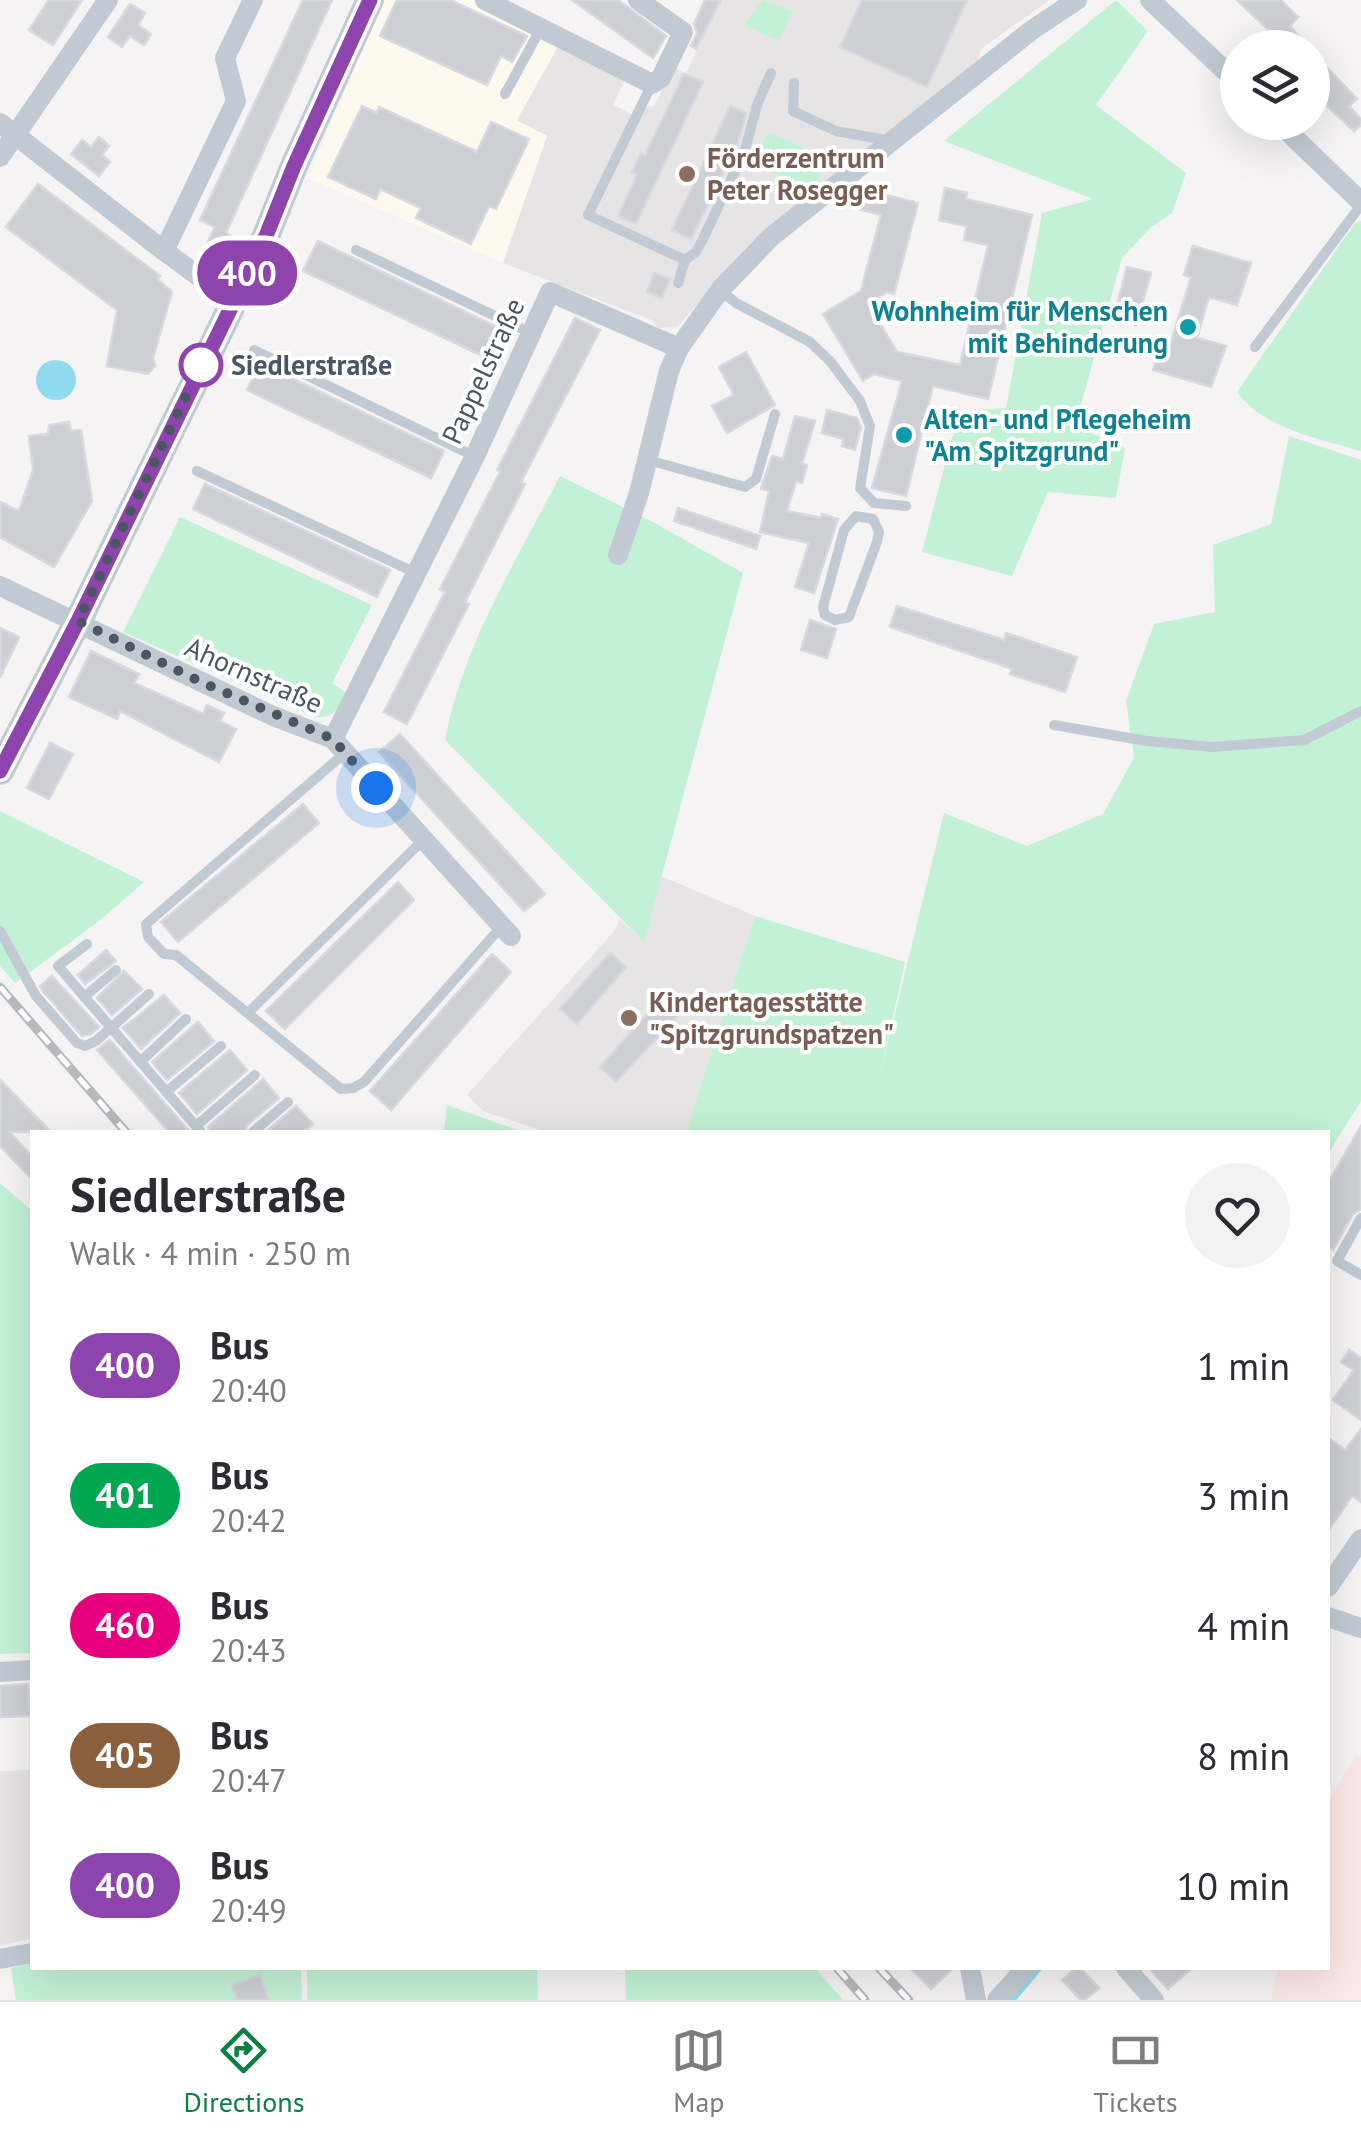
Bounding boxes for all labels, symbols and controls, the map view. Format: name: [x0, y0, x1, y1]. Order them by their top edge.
map controls: [1220, 30, 1330, 140]
button: layers: [1220, 30, 1330, 140]
place label: Förderzentrum Peter Rosegger: [707, 139, 888, 208]
marker: Förderzentrum Peter Rosegger: [676, 163, 698, 185]
line badge: 400: [190, 240, 304, 306]
text: 400: [217, 250, 277, 296]
street label: Pappelstraße: [433, 292, 532, 450]
place label: Wohnheim für Menschen mit Behinderung: [872, 292, 1168, 361]
marker: Wohnheim für Menschen mit Behinderung: [1177, 316, 1199, 338]
marker: Siedlerstraße: [180, 344, 222, 386]
place label: Siedlerstraße: [231, 346, 392, 383]
place label: Alten- und Pflegeheim "Am Spitzgrund": [924, 400, 1191, 469]
marker: Alten- und Pflegeheim "Am Spitzgrund": [893, 424, 915, 446]
street label: Ahornstraße: [180, 628, 329, 721]
your location: [351, 763, 401, 813]
place label: Kindertagesstätte "Spitzgrundspatzen": [649, 983, 894, 1052]
marker: Kindertagesstätte "Spitzgrundspatzen": [618, 1007, 640, 1029]
text: Siedlerstraße: [70, 1163, 346, 1225]
button: heart: [1185, 1163, 1290, 1268]
text: Walk · 4 min · 250 m: [70, 1232, 351, 1274]
text: Bus: [210, 1320, 269, 1369]
text: 1 min: [1197, 1341, 1290, 1390]
text: 400: [95, 1342, 155, 1388]
text: 20:40: [210, 1369, 287, 1411]
text: Bus: [210, 1450, 269, 1499]
text: 3 min: [1197, 1471, 1290, 1520]
text: 401: [95, 1472, 155, 1518]
text: 20:42: [210, 1499, 287, 1541]
text: Bus: [210, 1580, 269, 1629]
text: 4 min: [1197, 1601, 1290, 1650]
text: 460: [95, 1602, 155, 1648]
text: 20:43: [210, 1629, 287, 1671]
text: Bus: [210, 1710, 269, 1759]
text: 8 min: [1197, 1731, 1290, 1780]
text: 405: [95, 1732, 155, 1778]
text: 20:47: [210, 1759, 287, 1801]
text: Bus: [210, 1840, 269, 1889]
text: 10 min: [1177, 1861, 1290, 1910]
text: 400: [95, 1862, 155, 1908]
text: 20:49: [210, 1889, 287, 1931]
tab: Directions: [183, 2023, 304, 2120]
tab: Map: [671, 2023, 726, 2120]
tab: Tickets: [1093, 2023, 1178, 2120]

